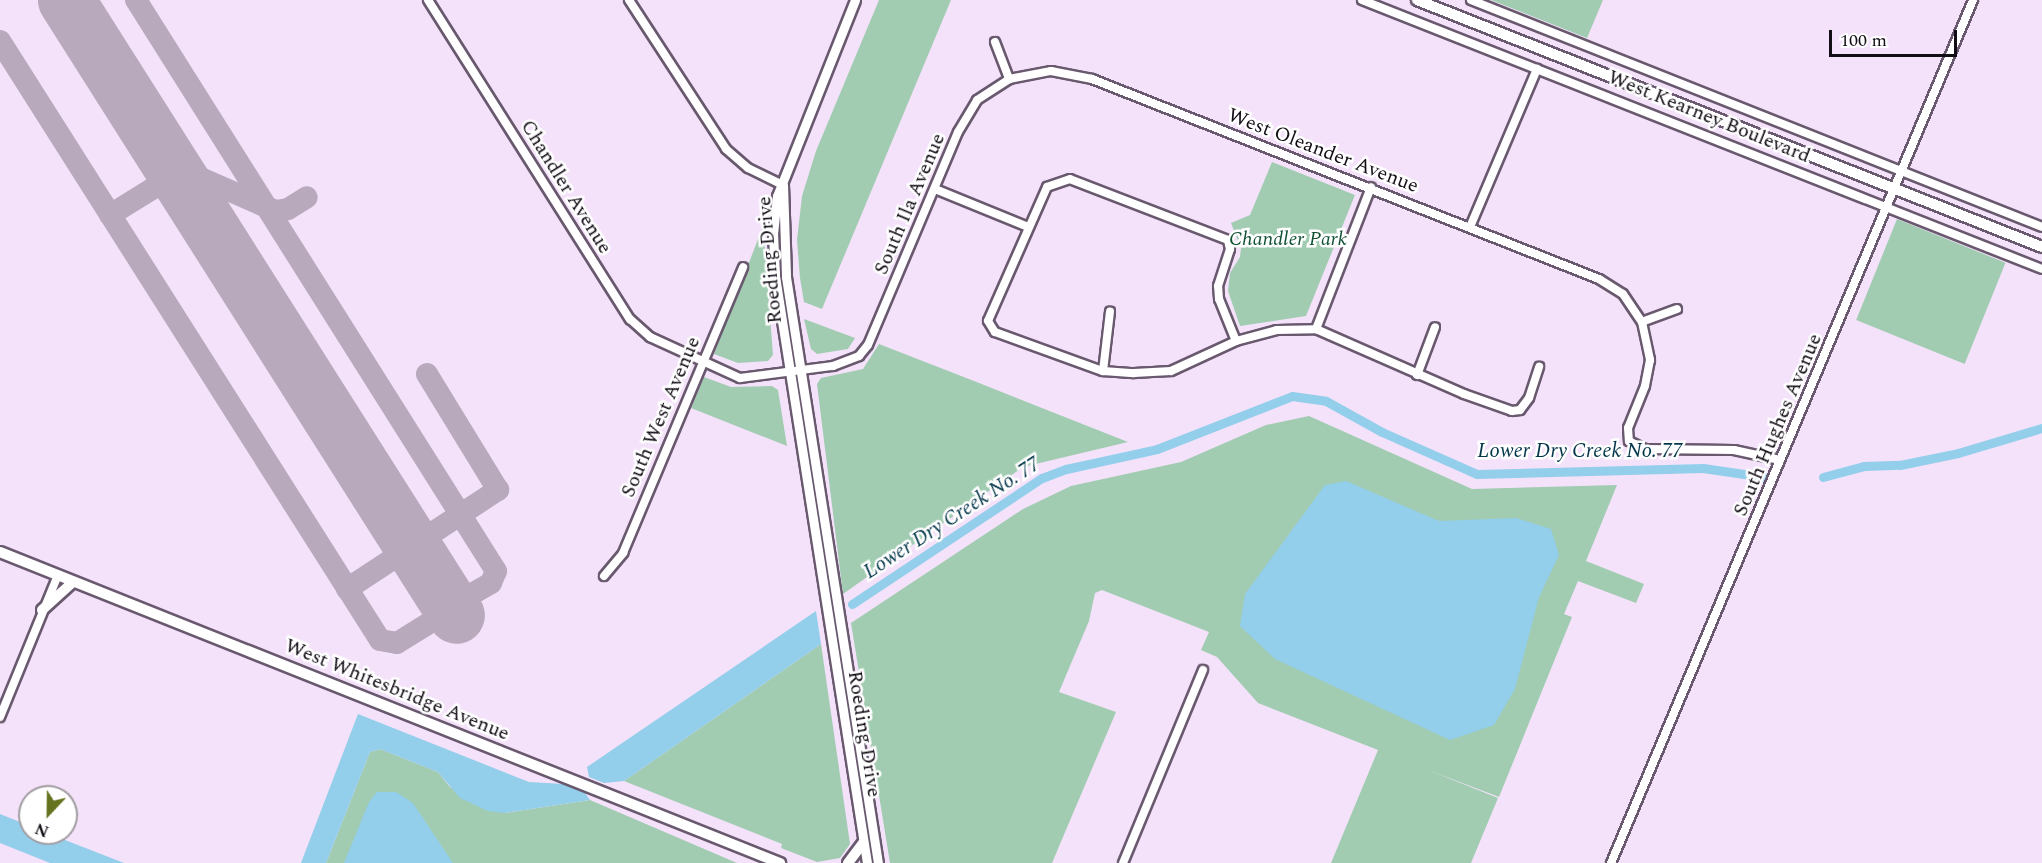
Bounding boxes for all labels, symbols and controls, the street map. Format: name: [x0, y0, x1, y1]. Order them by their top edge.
scale bar: [1832, 18, 1960, 56]
text: 100 m: [1840, 27, 1887, 54]
street label: West Kearney Boulevard: [1604, 65, 1814, 169]
street label: West Oleander Avenue: [1224, 104, 1422, 198]
street label: Chandler Avenue: [515, 116, 617, 258]
street label: South Ila Avenue: [869, 130, 951, 278]
street label: Roeding Drive: [752, 195, 788, 325]
park label: Chandler Park: [1229, 227, 1347, 251]
street label: South Hughes Avenue: [1729, 330, 1827, 520]
street label: South West Avenue: [616, 333, 706, 501]
water label: Lower Dry Creek No. 77: [1477, 438, 1683, 464]
water label: Lower Dry Creek No. 77: [859, 451, 1045, 585]
street label: West Whitesbridge Avenue: [281, 634, 513, 746]
street label: Roeding Drive: [842, 669, 886, 799]
north arrow: [18, 785, 78, 845]
text: N: [31, 816, 53, 843]

